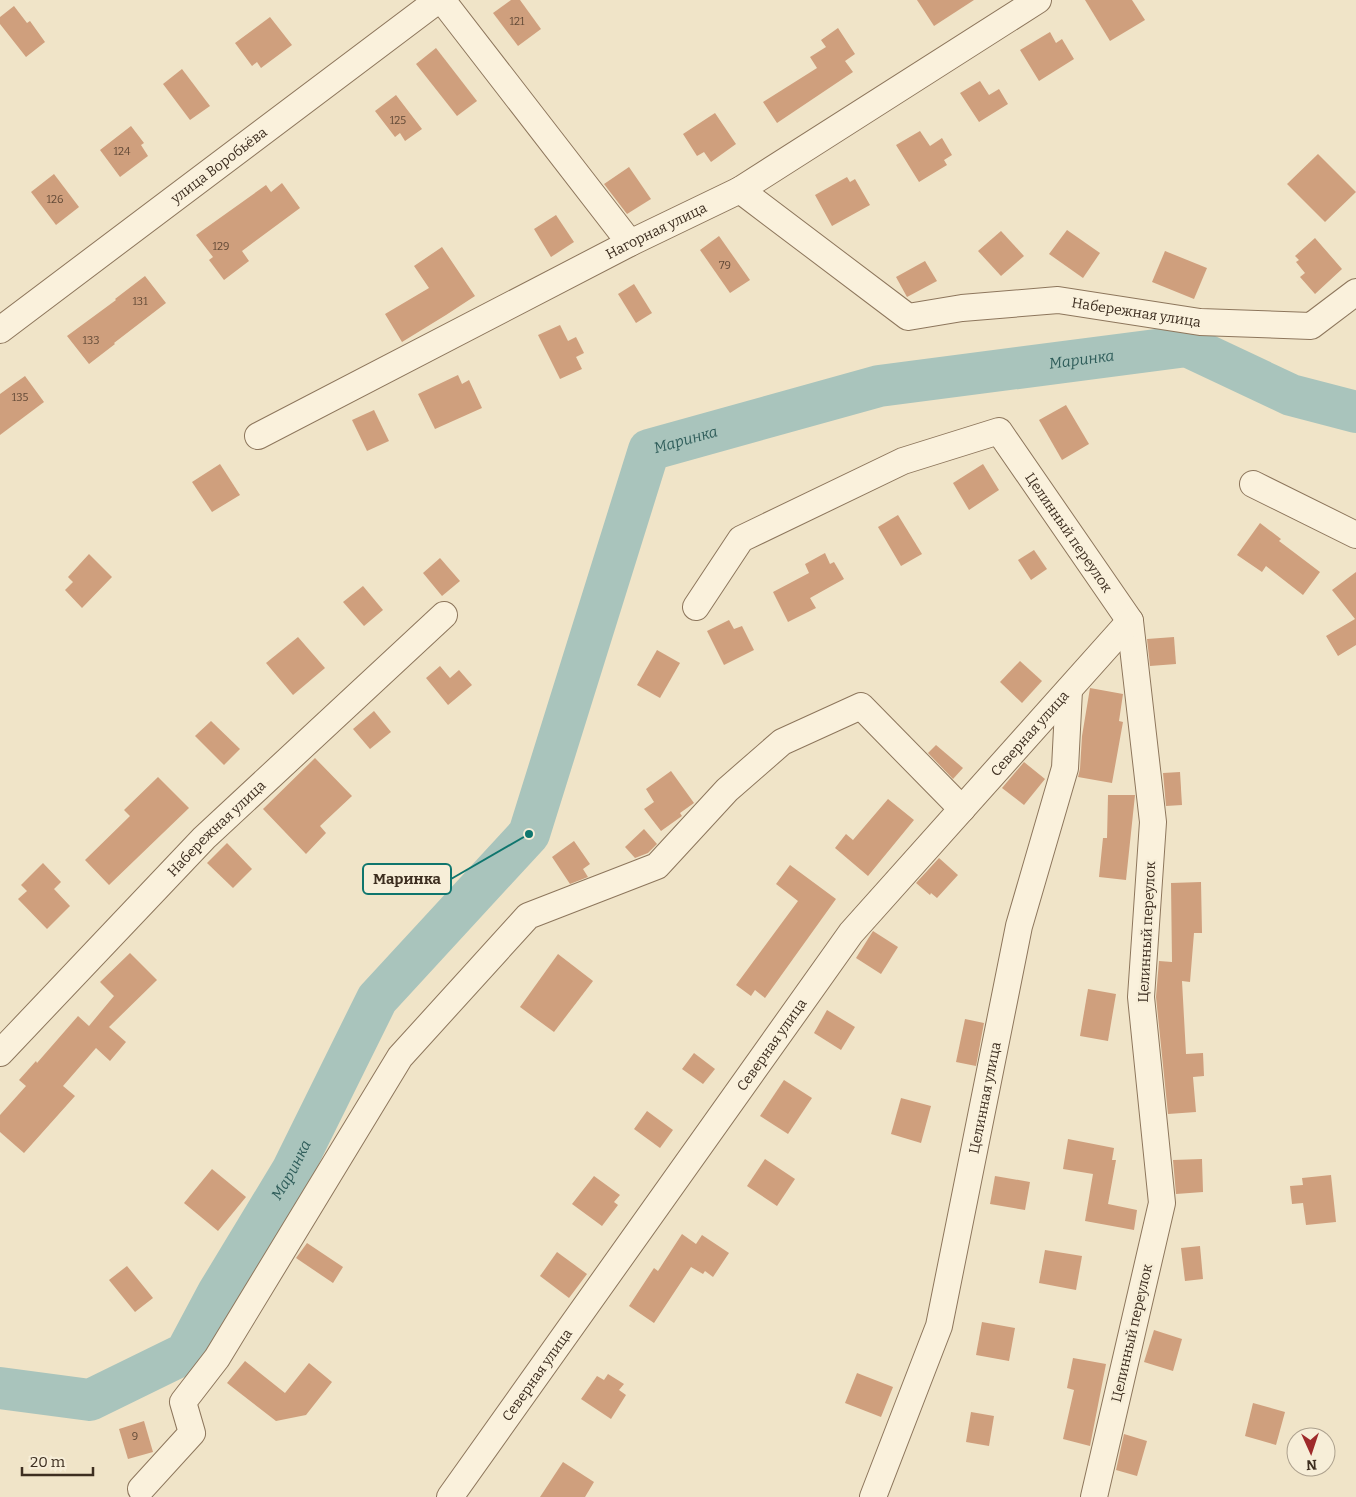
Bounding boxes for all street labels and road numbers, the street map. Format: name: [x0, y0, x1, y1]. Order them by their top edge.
street label: улица Воробьёва: [167, 123, 271, 207]
street label: Нагорная улица: [603, 199, 710, 263]
street label: Набережная улица: [1071, 294, 1203, 331]
street label: Целинный переулок: [1022, 469, 1116, 596]
street label: Северная улица: [987, 687, 1073, 780]
street label: Набережная улица: [164, 776, 269, 880]
street label: Целинный переулок: [1135, 860, 1159, 1003]
street label: Северная улица: [733, 995, 810, 1094]
street label: Целинная улица: [965, 1040, 1004, 1155]
street label: Целинный переулок: [1108, 1261, 1156, 1404]
street label: Северная улица: [498, 1325, 576, 1424]

